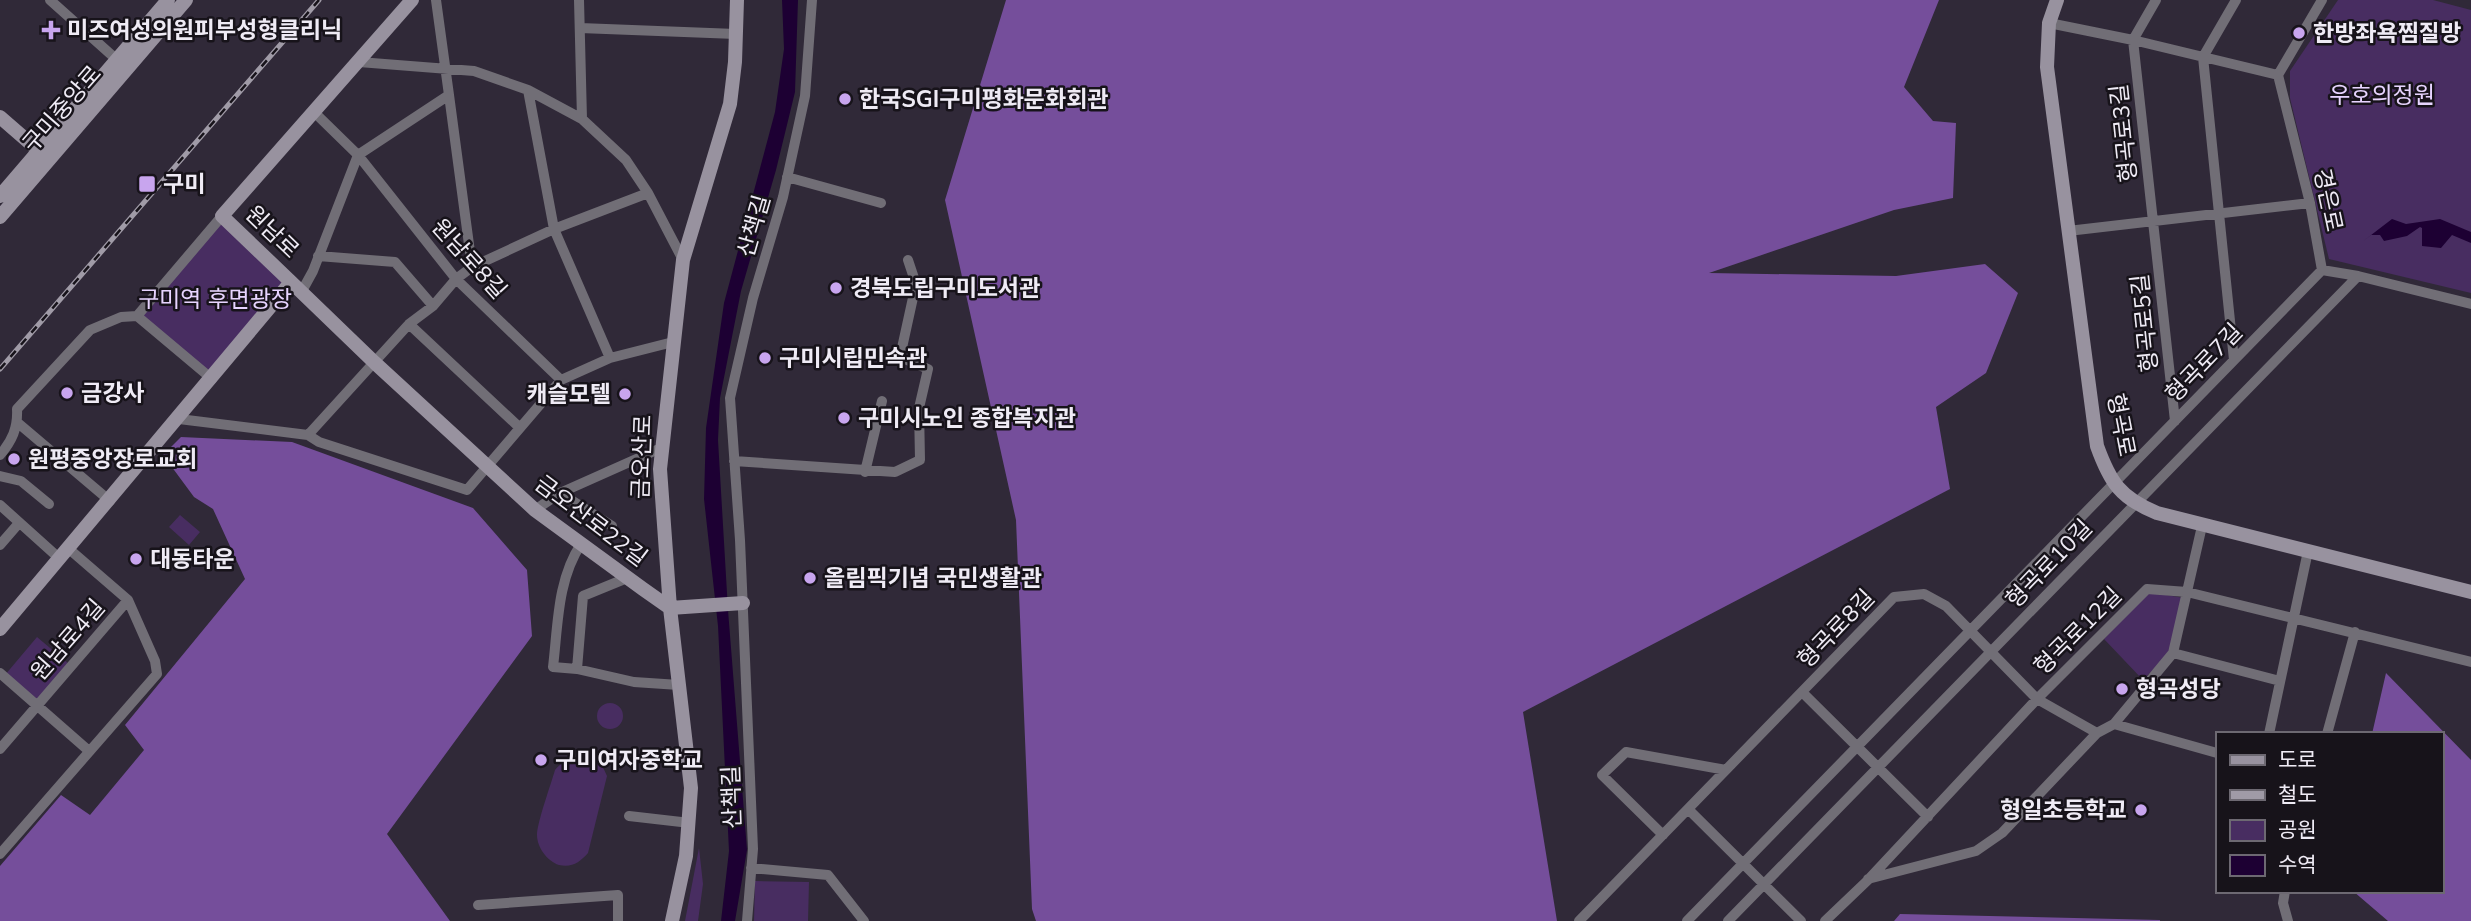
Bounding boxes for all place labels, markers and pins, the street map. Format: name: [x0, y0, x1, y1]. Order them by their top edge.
place label: 미즈여성의원피부성형클리닉: [67, 15, 342, 46]
place label: 한방좌욕찜질방: [2313, 18, 2461, 49]
marker: 미즈여성의원피부성형클리닉: [41, 20, 61, 40]
marker: 한방좌욕찜질방: [2291, 25, 2307, 41]
place label: 한국SGI구미평화문화회관: [859, 84, 1109, 115]
marker: 한국SGI구미평화문화회관: [837, 91, 853, 107]
place label: 구미: [163, 169, 205, 200]
marker: 구미: [137, 174, 157, 194]
place label: 경북도립구미도서관: [850, 273, 1040, 304]
marker: 경북도립구미도서관: [828, 280, 844, 296]
place label: 구미시립민속관: [779, 343, 927, 374]
marker: 구미시립민속관: [757, 350, 773, 366]
place label: 금강사: [81, 378, 144, 409]
place label: 캐슬모텔: [526, 379, 611, 410]
marker: 금강사: [59, 385, 75, 401]
marker: 캐슬모텔: [617, 386, 633, 402]
place label: 구미시노인 종합복지관: [858, 403, 1076, 434]
marker: 구미시노인 종합복지관: [836, 410, 852, 426]
place label: 원평중앙장로교회: [28, 444, 197, 475]
marker: 원평중앙장로교회: [6, 451, 22, 467]
place label: 대동타운: [150, 544, 235, 575]
marker: 대동타운: [128, 551, 144, 567]
place label: 올림픽기념 국민생활관: [824, 563, 1042, 594]
marker: 올림픽기념 국민생활관: [802, 570, 818, 586]
place label: 형곡성당: [2136, 674, 2221, 705]
marker: 형곡성당: [2114, 681, 2130, 697]
place label: 구미여자중학교: [555, 745, 703, 776]
marker: 구미여자중학교: [533, 752, 549, 768]
place label: 형일초등학교: [2000, 795, 2127, 826]
marker: 형일초등학교: [2133, 802, 2149, 818]

